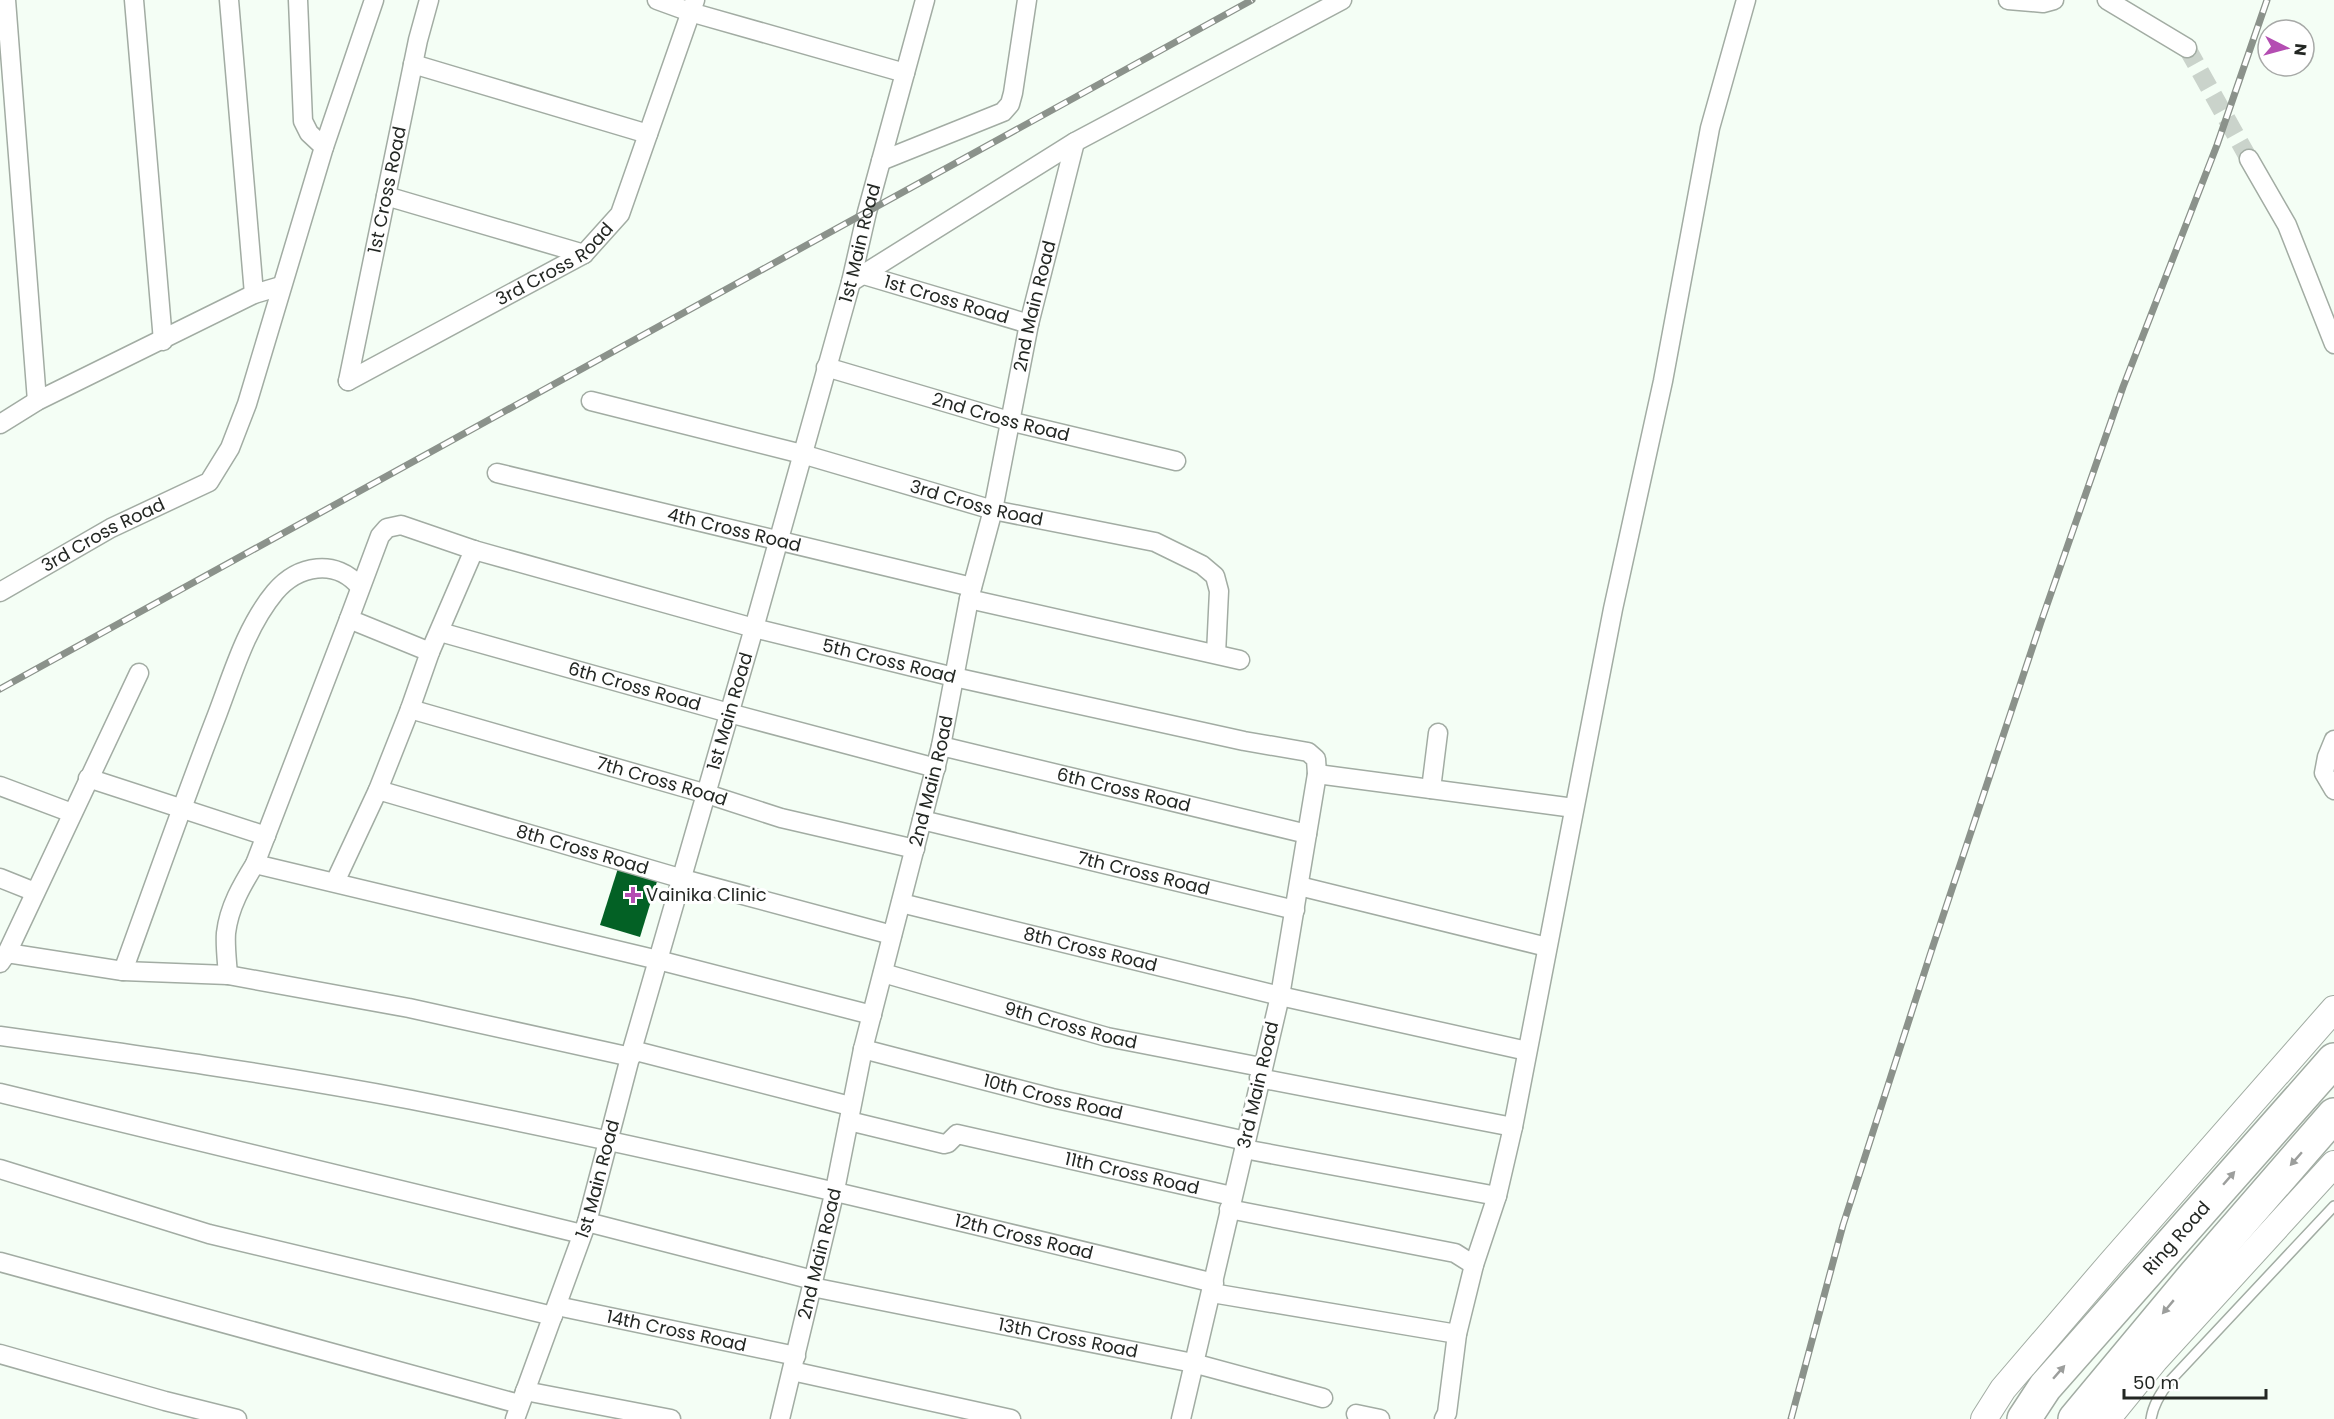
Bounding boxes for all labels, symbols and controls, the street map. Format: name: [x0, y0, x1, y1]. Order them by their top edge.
north arrow: [2256, 18, 2316, 78]
text: N: [2288, 42, 2312, 57]
street label: 1st Cross Road: [361, 124, 412, 256]
street label: 1st Main Road: [833, 181, 886, 306]
street label: 3rd Cross Road: [491, 217, 619, 311]
street label: 2nd Main Road: [1007, 238, 1062, 374]
street label: 1st Cross Road: [881, 269, 1012, 329]
street label: 2nd Cross Road: [929, 386, 1072, 447]
street label: 3rd Cross Road: [907, 473, 1045, 532]
street label: 3rd Cross Road: [36, 491, 169, 578]
street label: 4th Cross Road: [665, 501, 804, 558]
street label: 5th Cross Road: [820, 632, 959, 689]
street label: 1st Main Road: [700, 649, 758, 773]
street label: 6th Cross Road: [565, 656, 704, 717]
street label: 2nd Main Road: [903, 713, 959, 849]
street label: 7th Cross Road: [594, 750, 731, 812]
street label: 6th Cross Road: [1054, 761, 1193, 818]
street label: 8th Cross Road: [513, 818, 652, 880]
street label: 7th Cross Road: [1075, 845, 1212, 901]
place label: Vainika Clinic: [646, 882, 767, 907]
marker: Vainika Clinic: [624, 886, 642, 904]
street label: 8th Cross Road: [1021, 921, 1160, 977]
street label: 9th Cross Road: [1001, 995, 1139, 1055]
street label: 3rd Main Road: [1231, 1019, 1284, 1151]
street label: 10th Cross Road: [981, 1068, 1125, 1125]
street label: 1st Main Road: [569, 1117, 625, 1242]
street label: 11th Cross Road: [1063, 1146, 1202, 1200]
one-way arrow: [2289, 1152, 2302, 1167]
one-way arrow: [2222, 1171, 2236, 1186]
street label: 2nd Main Road: [791, 1185, 847, 1322]
street label: Ring Road: [2137, 1195, 2216, 1280]
street label: 12th Cross Road: [952, 1208, 1096, 1265]
one-way arrow: [2162, 1299, 2175, 1314]
street label: 14th Cross Road: [604, 1304, 749, 1357]
street label: 13th Cross Road: [996, 1311, 1140, 1364]
scale bar: [2124, 1362, 2266, 1400]
one-way arrow: [2052, 1365, 2065, 1380]
text: 50 m: [2133, 1370, 2179, 1395]

